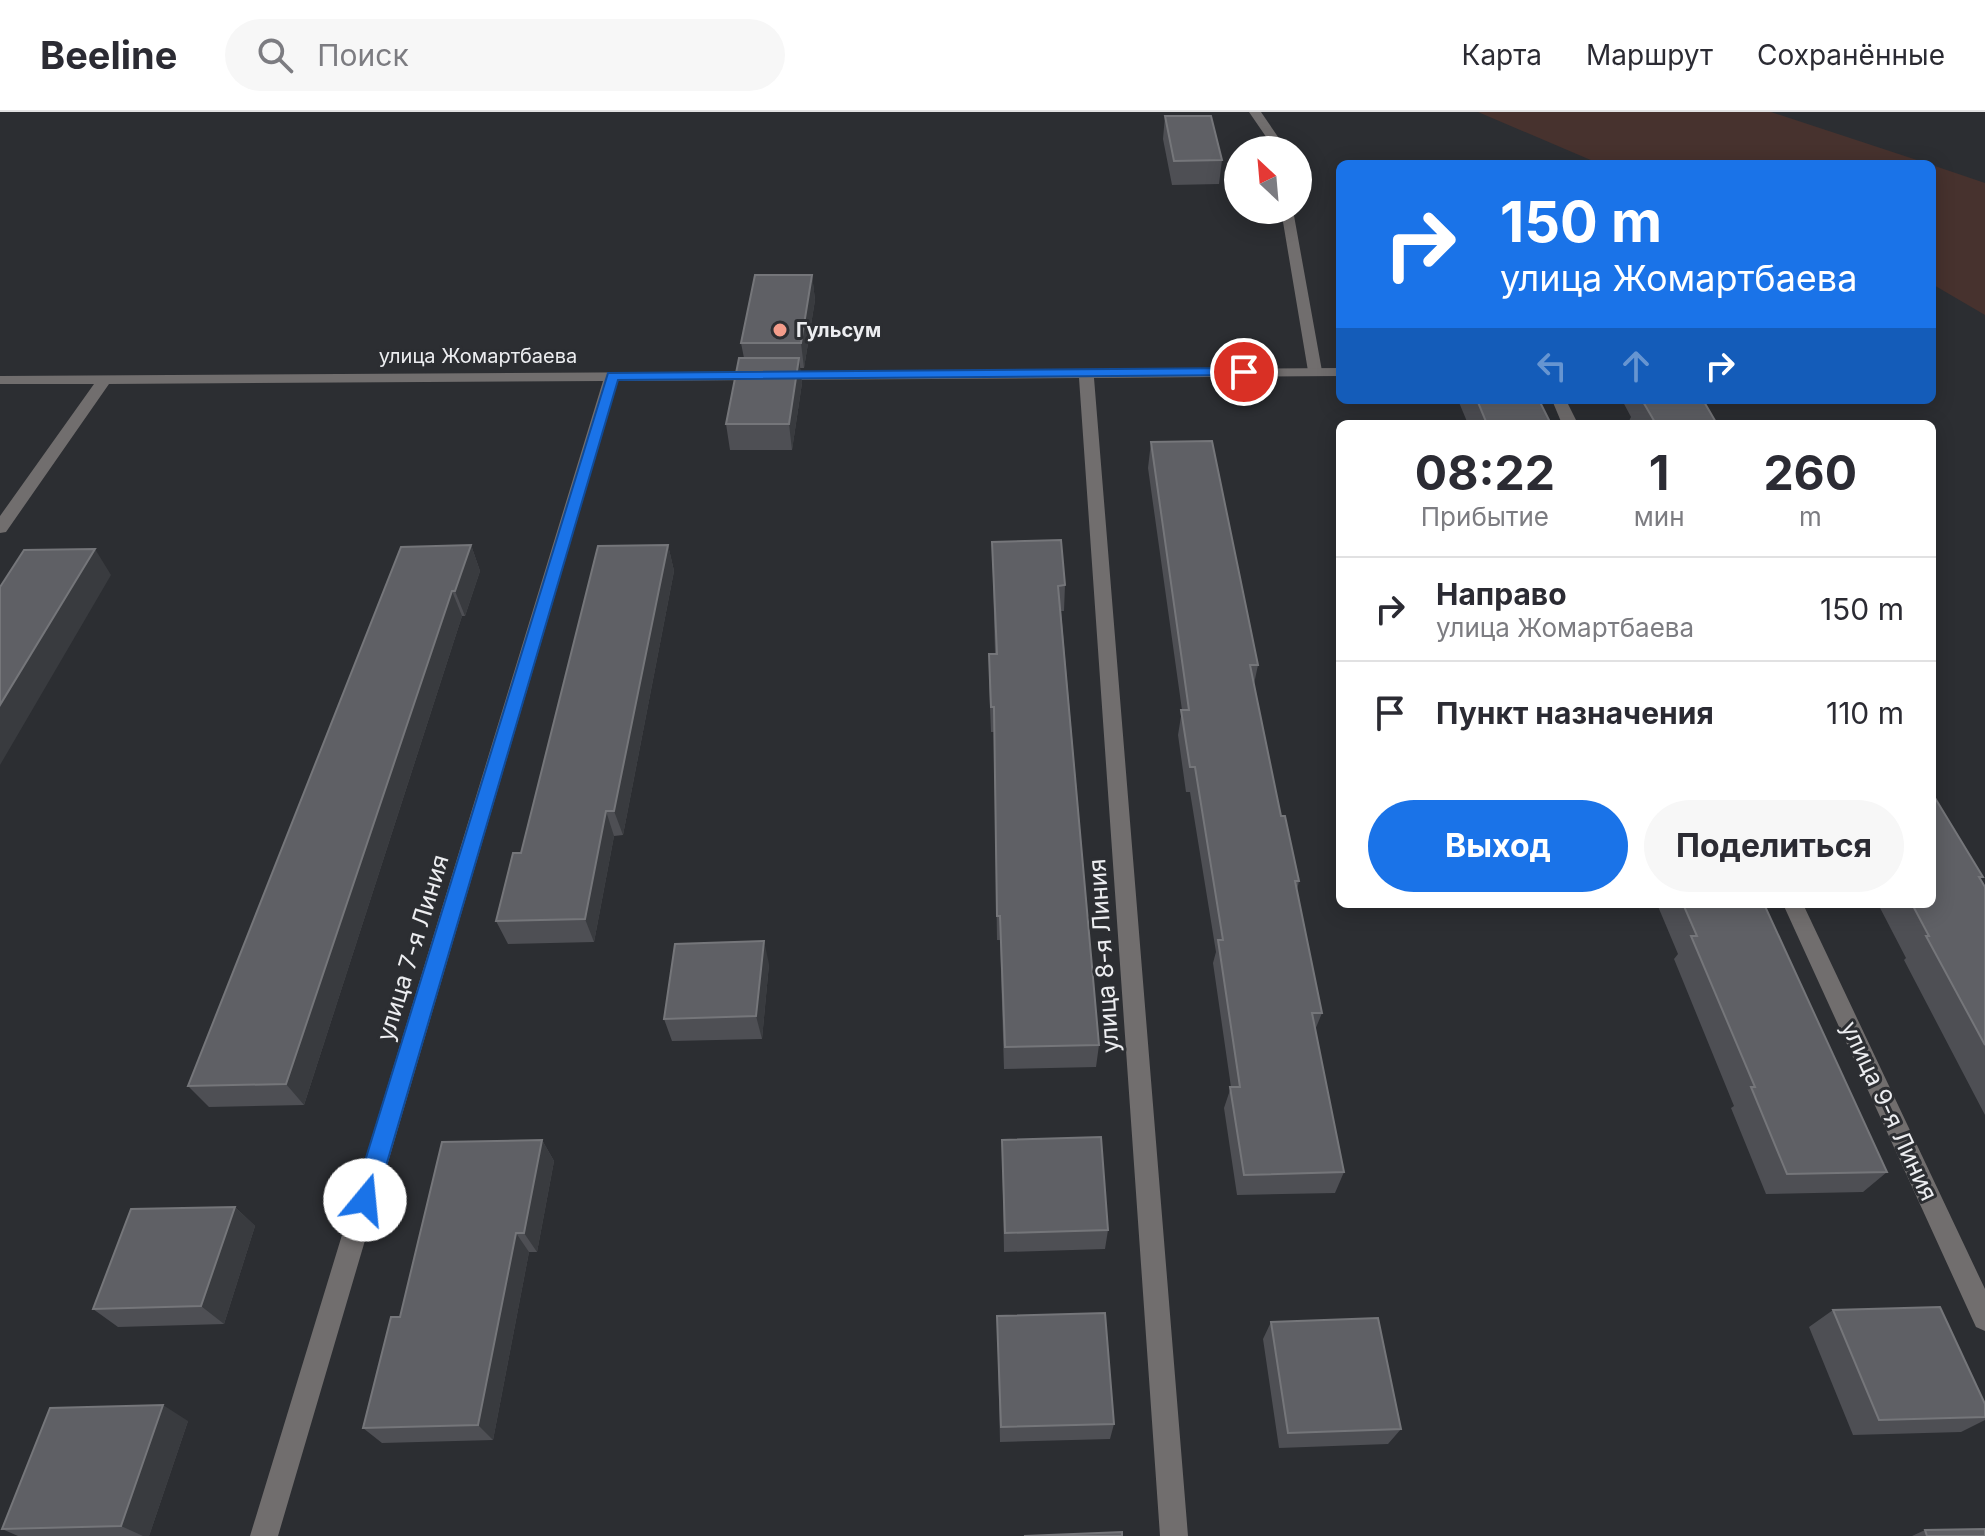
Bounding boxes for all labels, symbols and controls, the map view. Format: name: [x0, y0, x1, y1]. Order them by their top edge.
search box: [225, 19, 785, 91]
text: Beeline: [40, 32, 177, 78]
icon: search: [253, 33, 297, 77]
text: Поиск: [317, 37, 409, 73]
text: Карта: [1462, 38, 1542, 72]
text: Маршрут: [1586, 38, 1713, 72]
text: Сохранённые: [1757, 38, 1945, 72]
north arrow: [1224, 136, 1312, 224]
map controls: [1224, 136, 1312, 224]
text: 150 m: [1500, 188, 1662, 256]
icon: right: [1368, 192, 1472, 296]
text: улица Жомартбаева: [1500, 256, 1857, 300]
place label: Гульсум: [796, 318, 881, 342]
marker: Гульсум: [771, 321, 789, 339]
pin: [1210, 338, 1278, 406]
street label: улица Жомартбаева: [379, 344, 577, 368]
icon: left: [1530, 344, 1574, 388]
icon: ahead: [1614, 344, 1658, 388]
icon: right: [1698, 344, 1742, 388]
icon: arrive: [1222, 350, 1266, 394]
text: 08:22: [1415, 443, 1555, 502]
text: 1: [1649, 443, 1670, 502]
text: 260: [1763, 443, 1857, 502]
text: Прибытие: [1421, 501, 1549, 532]
text: мин: [1634, 501, 1685, 532]
text: m: [1799, 501, 1822, 532]
text: Направо: [1436, 576, 1567, 612]
icon: right: [1368, 587, 1412, 631]
text: 150 m: [1820, 591, 1904, 627]
text: улица Жомартбаева: [1436, 612, 1694, 643]
icon: arrive: [1368, 691, 1412, 735]
text: Пункт назначения: [1436, 695, 1714, 731]
text: 110 m: [1826, 695, 1904, 731]
button: Выход: [1368, 800, 1628, 892]
button: Поделиться: [1644, 800, 1904, 892]
street label: улица 7-я Линия: [370, 851, 455, 1045]
street label: улица 8-я Линия: [1082, 858, 1125, 1054]
street label: улица 9-я Линия: [1835, 1016, 1944, 1205]
position arrow: [323, 1158, 407, 1242]

